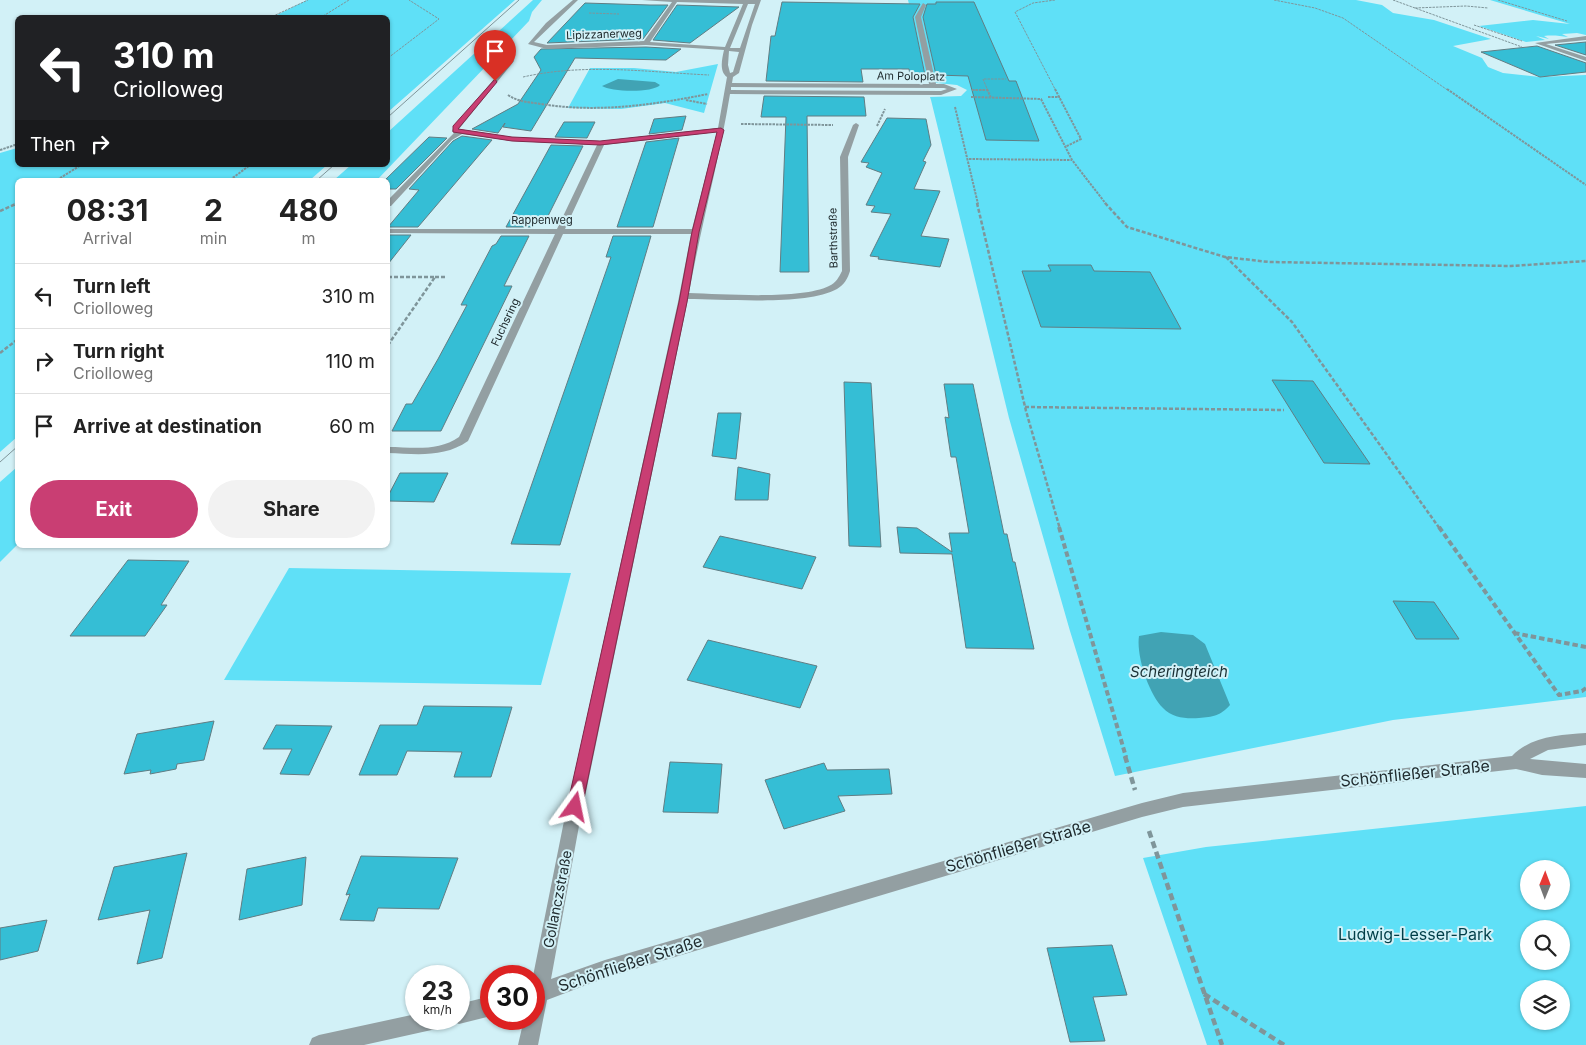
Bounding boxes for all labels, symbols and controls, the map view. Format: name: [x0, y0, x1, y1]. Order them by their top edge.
street label: Lipizzanerweg: [566, 26, 642, 42]
pin: [474, 30, 516, 81]
text: 310 m: [113, 34, 215, 76]
icon: left: [30, 35, 95, 100]
icon: arrive: [481, 37, 509, 65]
street label: Am Poloplatz: [877, 68, 945, 84]
text: Criolloweg: [113, 76, 224, 102]
icon: right: [86, 130, 114, 158]
text: Then: [30, 133, 76, 156]
text: 08:31: [66, 192, 148, 228]
text: 2: [204, 192, 223, 228]
text: 480: [279, 192, 339, 228]
street label: Barthstraße: [825, 208, 841, 268]
street label: Rappenweg: [511, 213, 573, 227]
text: Arrival: [83, 228, 132, 248]
text: min: [200, 228, 227, 248]
text: m: [302, 228, 316, 248]
text: Turn left: [73, 275, 151, 298]
icon: left: [30, 282, 58, 310]
text: 310 m: [322, 285, 375, 308]
street label: Fuchsring: [488, 296, 522, 348]
text: Criolloweg: [73, 298, 153, 318]
text: Turn right: [73, 340, 164, 363]
icon: right: [30, 347, 58, 375]
text: 110 m: [326, 350, 375, 373]
text: Criolloweg: [73, 363, 153, 383]
icon: arrive: [30, 412, 58, 440]
text: Arrive at destination: [73, 415, 262, 438]
text: 60 m: [329, 415, 375, 438]
button: Exit: [30, 480, 198, 538]
button: Share: [208, 480, 375, 538]
water label: Scheringteich: [1130, 662, 1228, 681]
street label: Schönfließer Straße: [1339, 755, 1491, 791]
position arrow: [548, 780, 600, 832]
street label: Schönfließer Straße: [943, 816, 1093, 876]
street label: Gollanczstraße: [539, 849, 575, 949]
north arrow: [1520, 860, 1570, 910]
map controls: [1520, 860, 1570, 1030]
button: search: [1520, 920, 1570, 970]
park label: Ludwig-Lesser-Park: [1338, 924, 1492, 944]
street label: Schönfließer Straße: [555, 930, 705, 996]
speed limit sign: 30: [480, 965, 545, 1030]
text: 23: [422, 976, 453, 1006]
button: layers: [1520, 980, 1570, 1030]
text: km/h: [423, 1002, 452, 1017]

